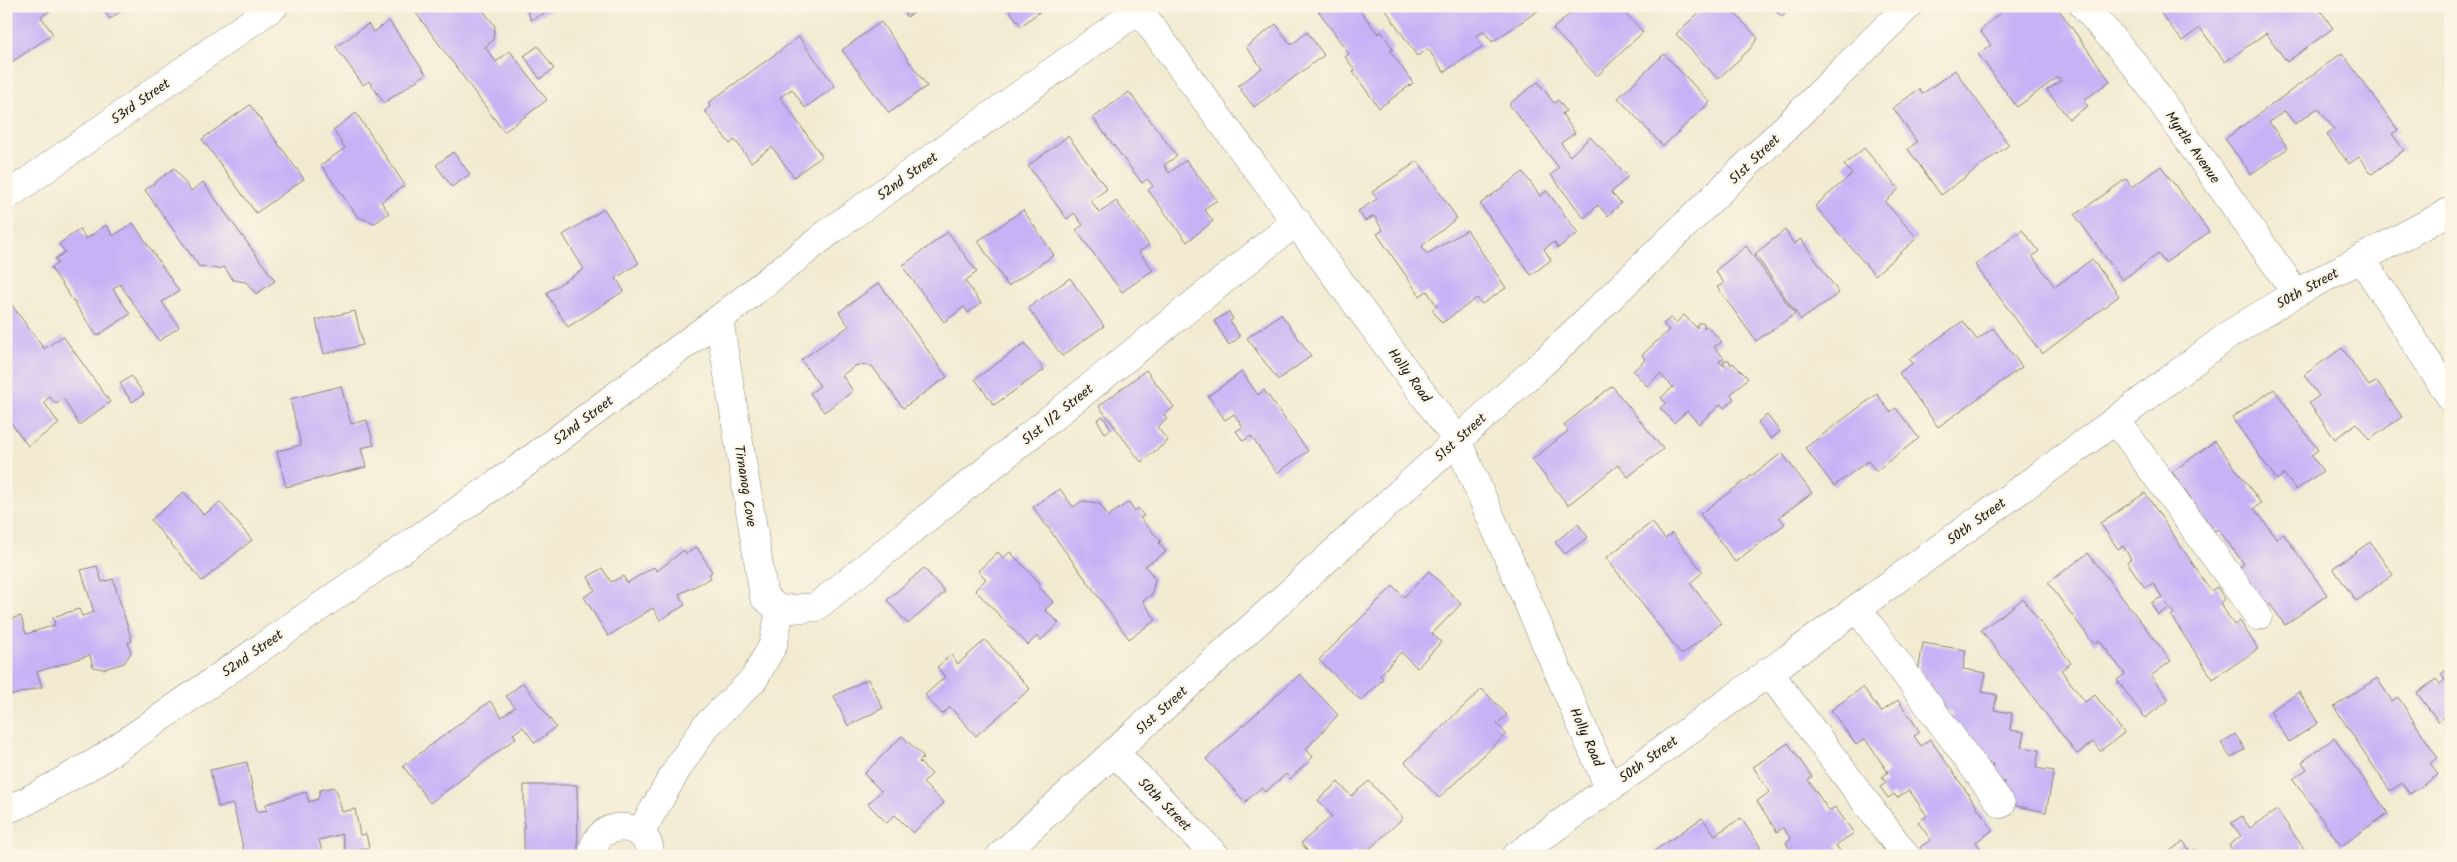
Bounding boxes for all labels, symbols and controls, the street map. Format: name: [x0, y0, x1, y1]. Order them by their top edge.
street label: 53rd Street: [106, 73, 175, 130]
street label: Myrtle Avenue: [2159, 107, 2226, 189]
street label: 51st Street: [1724, 129, 1786, 190]
street label: 52nd Street: [872, 147, 943, 207]
street label: 50th Street: [2272, 262, 2343, 315]
street label: Holly Road: [1382, 344, 1437, 408]
street label: 51st 1/2 Street: [1017, 378, 1099, 451]
street label: 52nd Street: [549, 390, 619, 451]
street label: 51st Street: [1429, 408, 1492, 467]
street label: Tirnanog Cove: [728, 444, 762, 529]
street label: 50th Street: [1942, 492, 2011, 551]
street label: 52nd Street: [217, 624, 289, 683]
street label: 51st Street: [1130, 681, 1193, 740]
street label: Holly Road: [1563, 704, 1609, 772]
street label: 50th Street: [1614, 730, 1683, 789]
street label: 50th Street: [1132, 773, 1197, 837]

